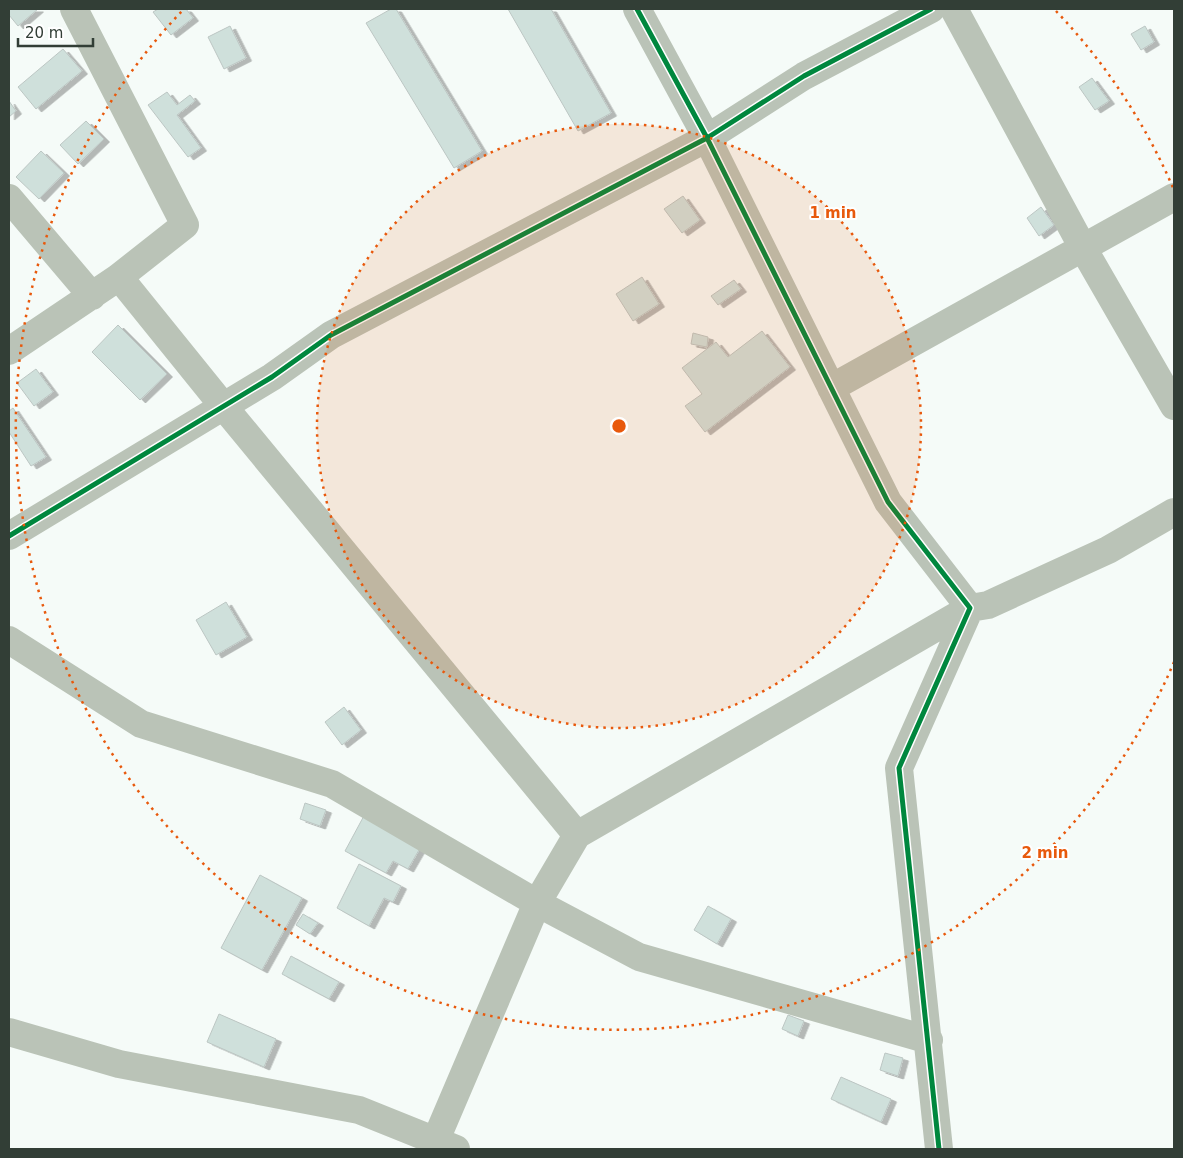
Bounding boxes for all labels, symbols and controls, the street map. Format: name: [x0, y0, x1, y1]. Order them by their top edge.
scale bar: [18, 15, 92, 47]
text: 20 m: [25, 24, 63, 42]
text: 1 min: [809, 204, 857, 222]
centre of rings: [610, 417, 628, 435]
text: 2 min: [1021, 844, 1069, 862]

